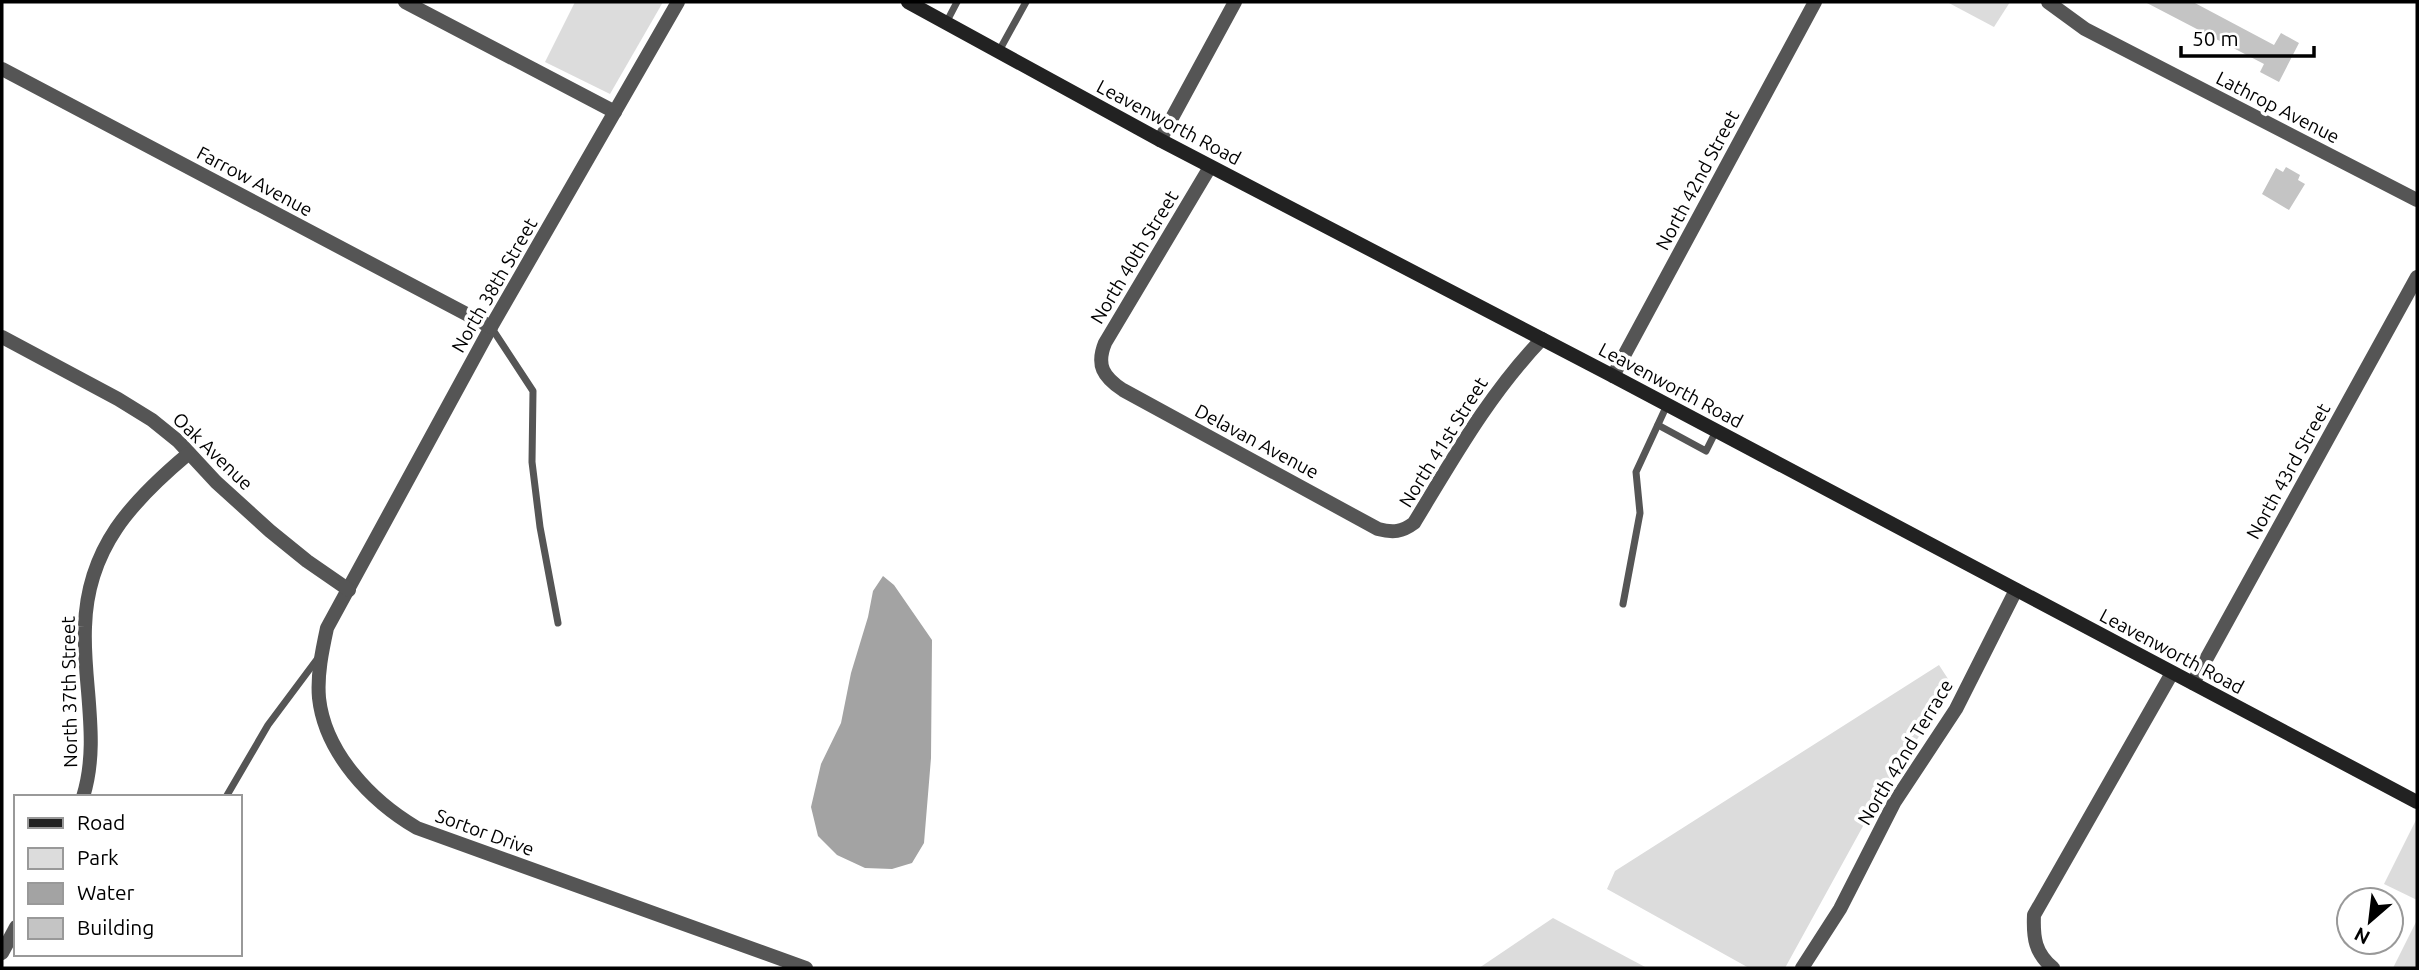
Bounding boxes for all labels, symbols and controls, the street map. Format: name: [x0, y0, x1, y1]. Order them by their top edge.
scale bar: [2181, 14, 2314, 58]
text: 50 m: [2192, 26, 2239, 50]
street label: Lathrop Avenue: [2213, 66, 2343, 148]
street label: Leavenworth Road: [1093, 75, 1245, 169]
street label: North 42nd Street: [1651, 106, 1743, 254]
street label: Farrow Avenue: [193, 141, 317, 221]
street label: North 40th Street: [1086, 186, 1183, 328]
street label: North 38th Street: [447, 213, 542, 356]
street label: Leavenworth Road: [1595, 338, 1747, 432]
street label: North 41st Street: [1394, 372, 1492, 511]
street label: Delavan Avenue: [1191, 399, 1323, 483]
street label: North 43rd Street: [2242, 399, 2335, 543]
street label: Oak Avenue: [169, 407, 257, 495]
street label: Leavenworth Road: [2096, 604, 2248, 698]
street label: North 37th Street: [57, 615, 81, 768]
street label: North 42nd Terrace: [1853, 675, 1957, 829]
legend: [14, 795, 242, 956]
street label: Sortor Drive: [433, 804, 537, 860]
text: Road: [77, 810, 125, 834]
text: Park: [77, 845, 119, 869]
text: Water: [77, 880, 135, 904]
north arrow: [2335, 886, 2405, 956]
text: Building: [77, 915, 154, 939]
text: N: [2351, 923, 2373, 949]

